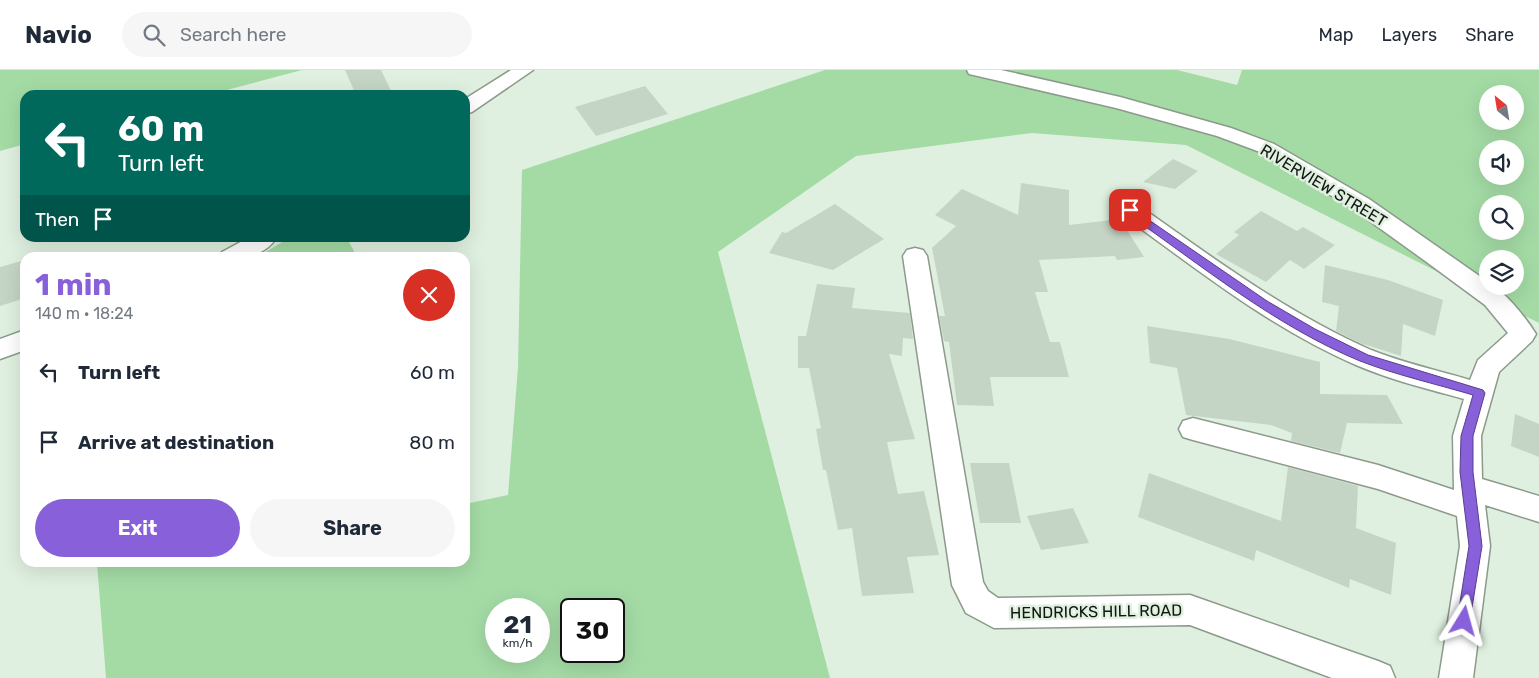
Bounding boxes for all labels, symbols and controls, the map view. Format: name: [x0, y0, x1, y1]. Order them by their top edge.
search box: [122, 12, 472, 57]
text: Navio: [25, 21, 92, 49]
icon: search: [140, 21, 168, 49]
text: Search here: [180, 23, 286, 46]
text: Map: [1319, 24, 1354, 46]
text: Layers: [1382, 24, 1437, 46]
text: Share: [1465, 24, 1514, 46]
north arrow: [1479, 85, 1524, 130]
map controls: [1479, 85, 1524, 295]
text: 60 m: [118, 108, 204, 150]
icon: left: [35, 110, 100, 175]
street label: RIVERVIEW STREET: [1257, 140, 1391, 231]
button: sound: [1479, 140, 1524, 185]
text: Turn left: [118, 150, 204, 177]
pin: [1109, 189, 1151, 231]
button: search: [1479, 195, 1524, 240]
icon: arrive: [1116, 196, 1144, 224]
icon: arrive: [89, 205, 117, 233]
text: Then: [35, 208, 79, 231]
button: layers: [1479, 250, 1524, 295]
text: 1 min: [35, 267, 112, 303]
button: close: [403, 269, 455, 321]
text: 140 m · 18:24: [35, 304, 134, 323]
icon: left: [35, 358, 63, 386]
text: Turn left: [78, 361, 160, 384]
text: 60 m: [410, 361, 455, 384]
icon: arrive: [35, 428, 63, 456]
text: Arrive at destination: [78, 431, 274, 454]
text: 80 m: [409, 431, 455, 454]
button: Exit: [35, 499, 240, 557]
button: Share: [250, 499, 455, 557]
position arrow: [1437, 594, 1489, 646]
speed limit sign: 30: [560, 598, 625, 663]
street label: HENDRICKS HILL ROAD: [1010, 600, 1182, 623]
text: 21: [503, 610, 532, 639]
text: km/h: [503, 636, 532, 650]

